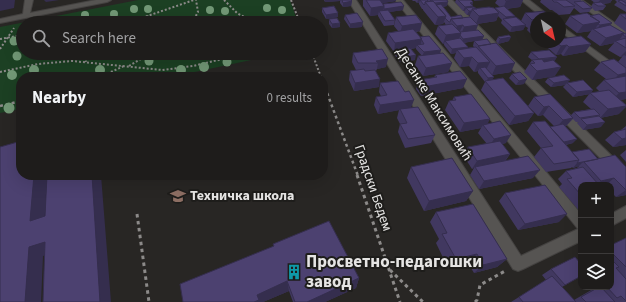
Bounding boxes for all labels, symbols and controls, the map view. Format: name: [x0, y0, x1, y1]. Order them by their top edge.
north arrow: [530, 12, 566, 48]
search box: [16, 16, 328, 60]
icon: search: [30, 27, 52, 49]
text: Search here: [62, 28, 136, 49]
street label: Десанке Максимовић: [391, 43, 477, 165]
text: Nearby: [32, 86, 86, 110]
text: 0 results: [267, 89, 312, 107]
street label: Градски Бедем: [349, 142, 397, 234]
map controls: [578, 182, 614, 290]
button: +: [578, 182, 614, 218]
place label: Техничка школа: [190, 186, 294, 206]
school or university icon: Техничка школа: [169, 187, 187, 205]
button: −: [578, 218, 614, 254]
place label: Просветно-педагошки завод: [306, 250, 482, 294]
button: layers: [578, 254, 614, 290]
building icon: Просветно-педагошки завод: [285, 263, 303, 281]

